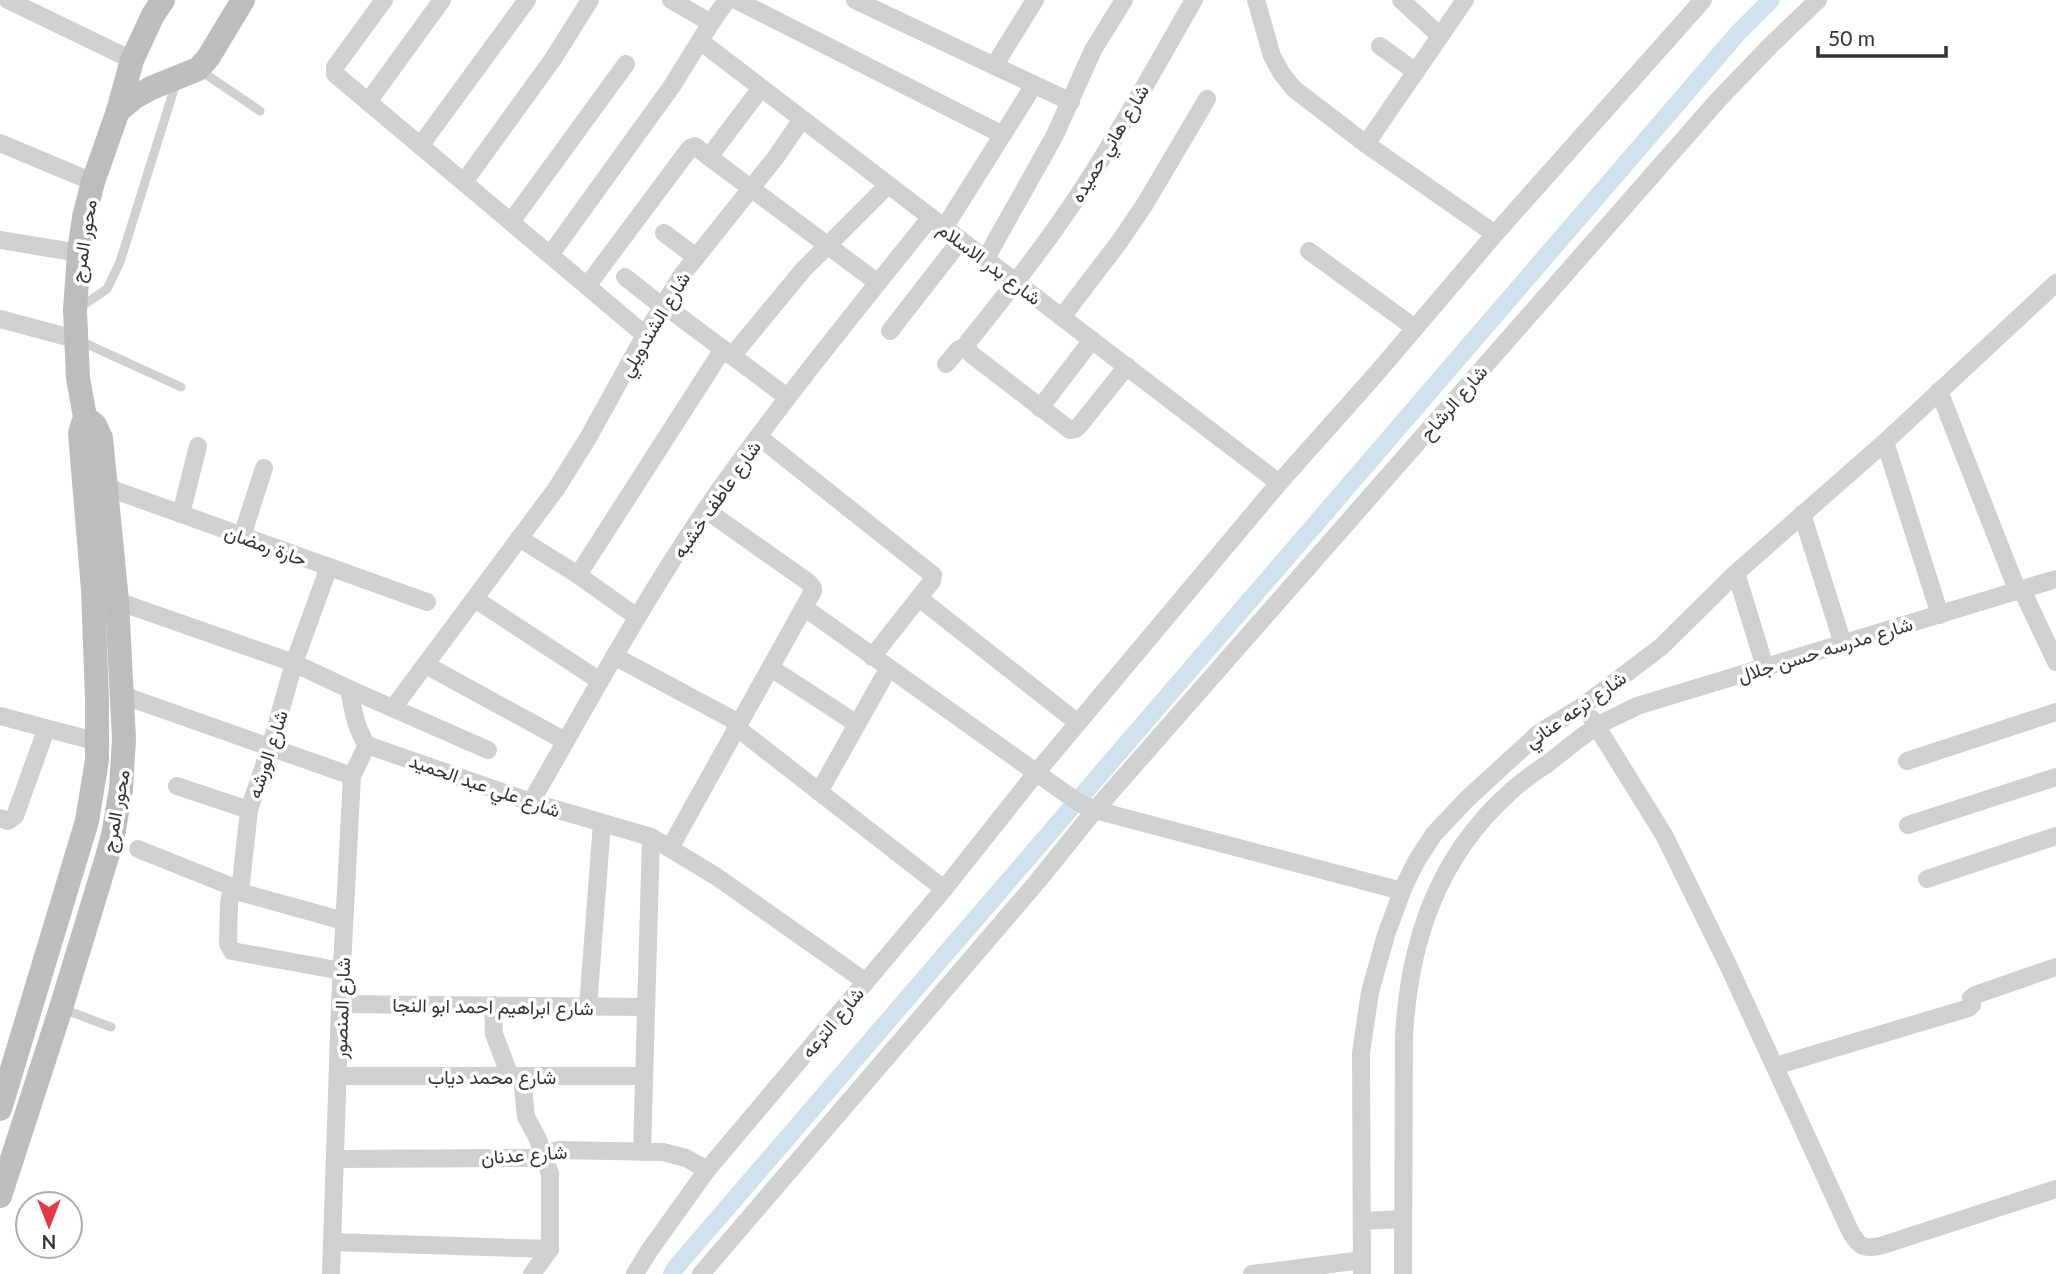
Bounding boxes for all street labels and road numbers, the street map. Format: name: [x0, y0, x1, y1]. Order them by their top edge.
street label: شارع هاني حميده: [1065, 80, 1157, 209]
street label: محور المرج: [65, 198, 103, 284]
street label: شارع بدر الاسلام: [933, 217, 1046, 311]
street label: شارع الشندويلي: [614, 267, 699, 383]
street label: شارع الرشاح: [1414, 360, 1493, 445]
street label: شارع عاطف خشبه: [667, 436, 767, 563]
street label: حارة رمضان: [221, 520, 310, 571]
street label: شارع مدرسه حسن جلال: [1735, 611, 1916, 688]
street label: شارع ترعه عناني: [1520, 666, 1633, 756]
street label: شارع الورشه: [242, 707, 294, 802]
street label: شارع علي عبد الحميد: [405, 748, 564, 826]
street label: محور المرج: [96, 768, 136, 855]
street label: شارع المنصور: [328, 957, 356, 1060]
street label: شارع الترعه: [796, 982, 870, 1063]
street label: شارع ابراهيم احمد ابو النجا: [392, 993, 594, 1021]
street label: شارع محمد دياب: [428, 1065, 556, 1090]
street label: شارع عدنان: [480, 1140, 568, 1170]

